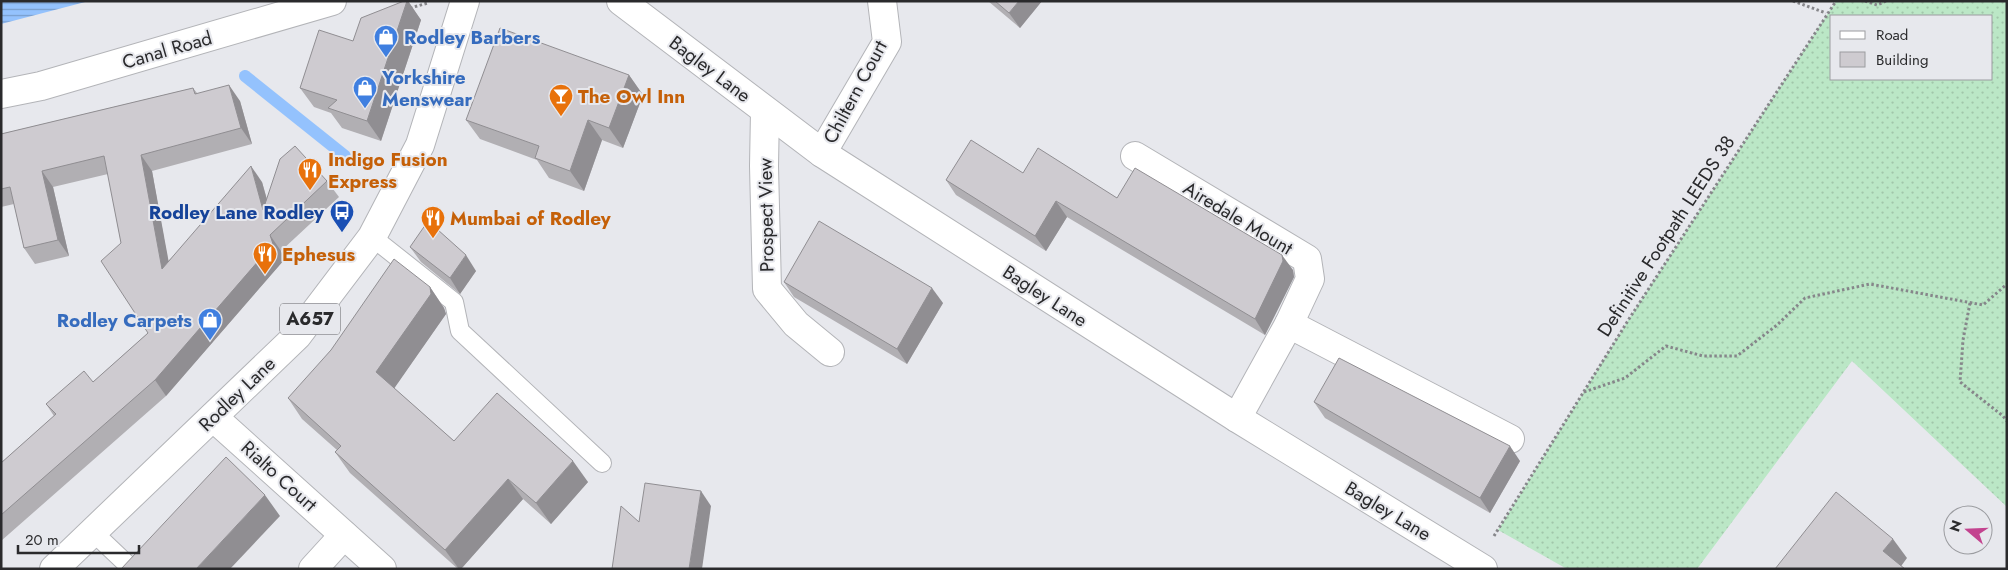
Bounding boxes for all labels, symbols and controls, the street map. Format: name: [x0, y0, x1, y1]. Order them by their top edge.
legend: [1830, 15, 1993, 80]
street label: Canal Road: [119, 24, 215, 76]
shop icon: Rodley Barbers: [373, 24, 399, 58]
place label: Rodley Barbers: [404, 24, 541, 51]
text: Road: [1876, 24, 1908, 46]
street label: Bagley Lane: [664, 29, 757, 109]
street label: Chiltern Court: [816, 35, 894, 148]
text: Building: [1876, 49, 1928, 71]
place label: Yorkshire Menswear: [381, 64, 473, 113]
shop icon: Yorkshire Menswear: [352, 75, 378, 109]
bar icon: The Owl Inn: [548, 83, 574, 117]
place label: The Owl Inn: [578, 83, 685, 110]
street label: Definitive Footpath LEEDS 38: [1591, 130, 1741, 342]
place label: Indigo Fusion Express: [328, 146, 448, 195]
restaurant icon: Indigo Fusion Express: [297, 157, 323, 191]
street label: Prospect View: [752, 158, 780, 272]
street label: Airedale Mount: [1178, 175, 1298, 262]
place label: Rodley Lane Rodley: [149, 199, 325, 226]
bus stop icon: Rodley Lane Rodley: [329, 199, 355, 233]
restaurant icon: Mumbai of Rodley: [420, 205, 446, 239]
place label: Mumbai of Rodley: [450, 205, 612, 232]
restaurant icon: Ephesus: [252, 241, 278, 275]
place label: Ephesus: [282, 241, 355, 268]
street label: Bagley Lane: [997, 259, 1093, 334]
road number: A657: [280, 304, 340, 334]
place label: Rodley Carpets: [57, 307, 192, 334]
shop icon: Rodley Carpets: [197, 307, 223, 341]
street label: Rodley Lane: [193, 350, 281, 437]
street label: Rialto Court: [235, 434, 323, 518]
street label: Bagley Lane: [1340, 475, 1436, 547]
north arrow: [1943, 505, 1993, 555]
text: N: [1944, 517, 1967, 534]
scale bar: [18, 522, 139, 554]
text: 20 m: [25, 529, 59, 551]

